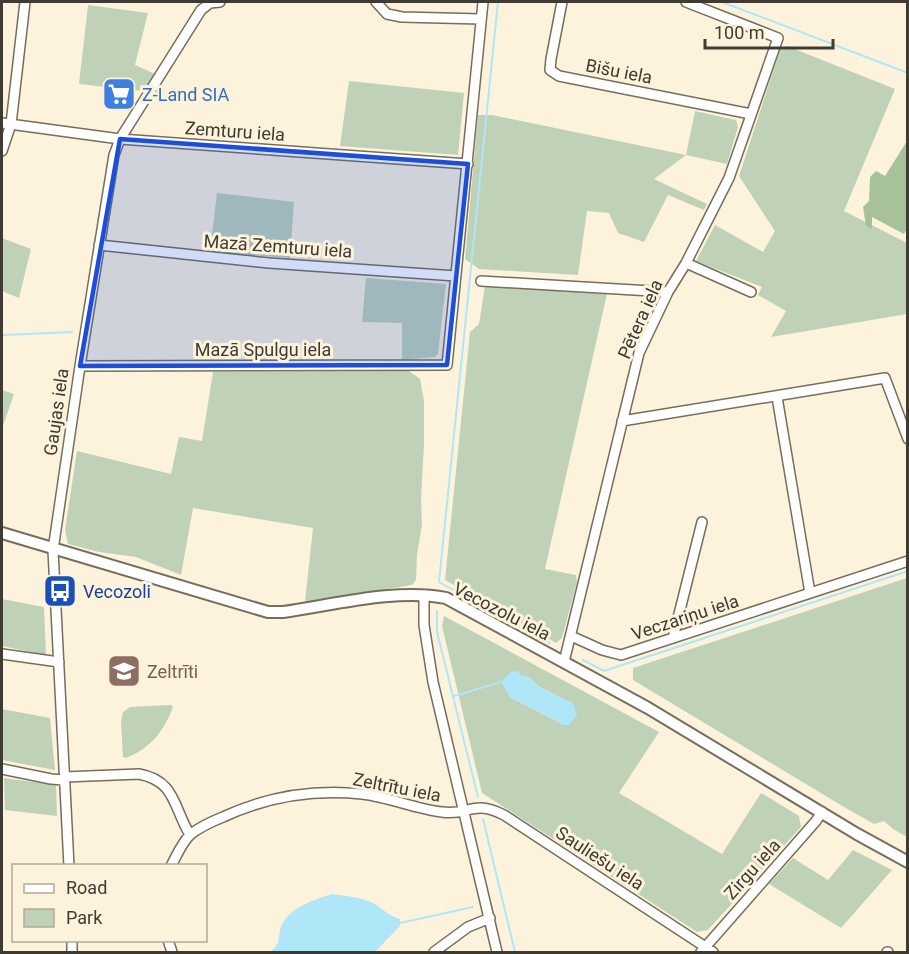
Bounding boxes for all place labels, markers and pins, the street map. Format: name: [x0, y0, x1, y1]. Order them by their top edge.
supermarket icon: Z-Land SIA: [101, 76, 137, 112]
place label: Z-Land SIA: [142, 84, 230, 105]
bus stop icon: Vecozoli: [42, 573, 78, 609]
place label: Vecozoli: [83, 581, 151, 602]
school or university icon: Zeltrīti: [106, 653, 142, 689]
place label: Zeltrīti: [147, 661, 198, 682]

